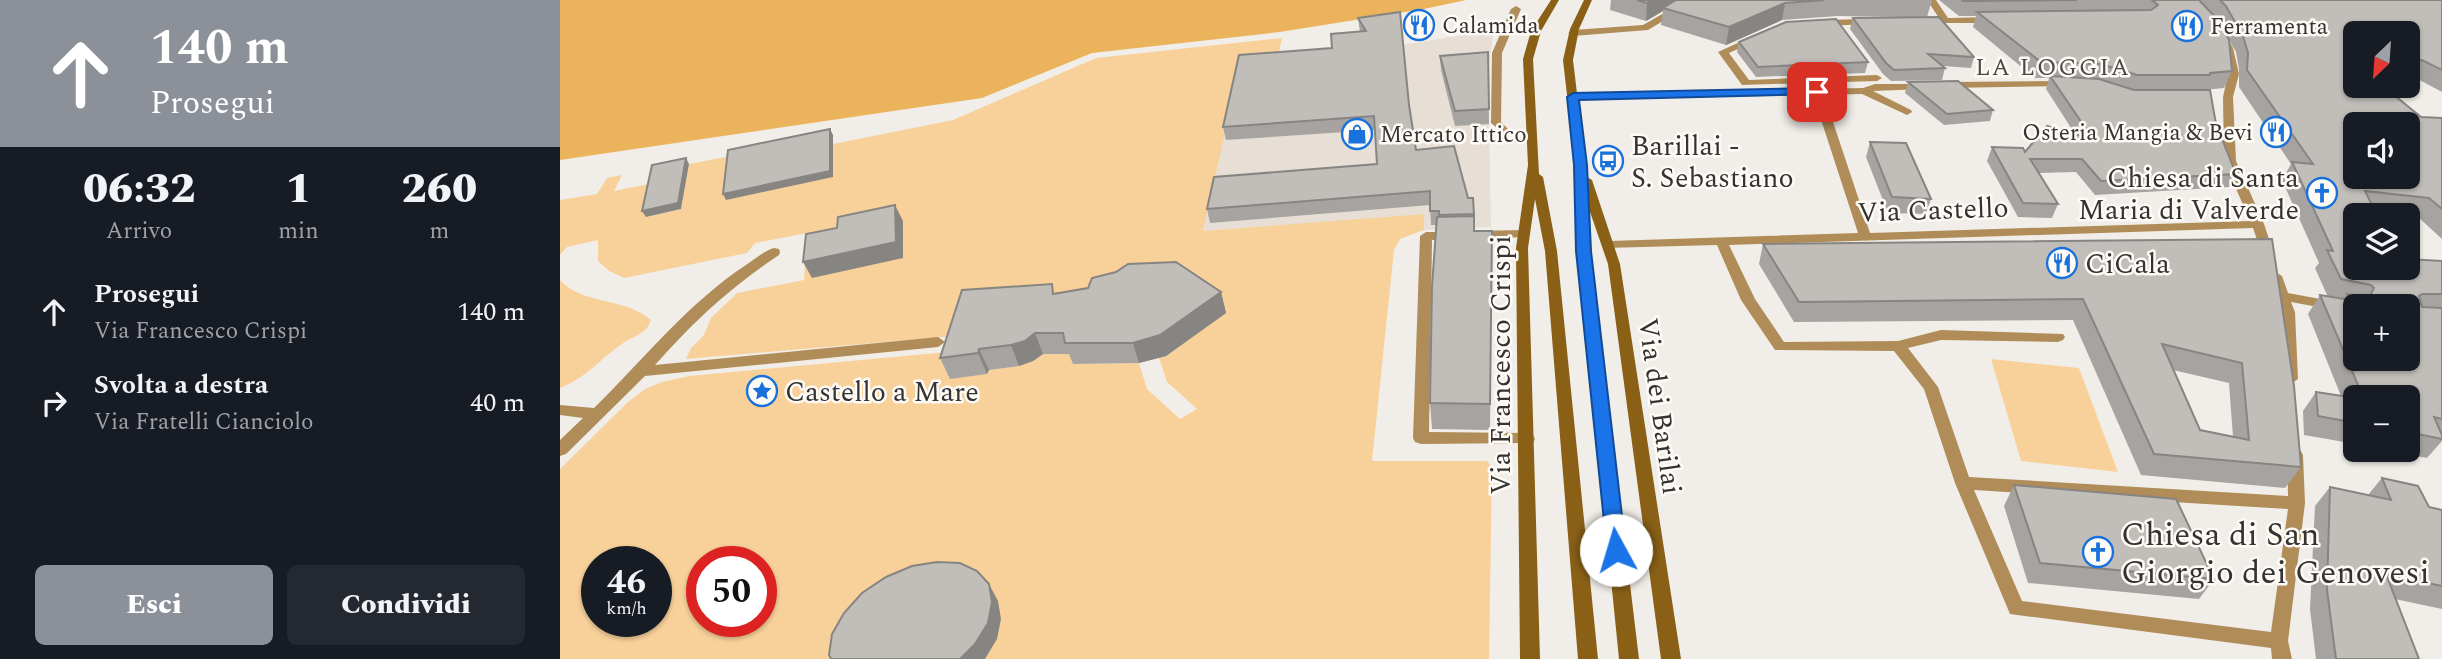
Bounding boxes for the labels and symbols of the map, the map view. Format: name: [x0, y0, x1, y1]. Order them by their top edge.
restaurant icon: Calamida: [1402, 8, 1436, 42]
place label: Calamida: [1442, 9, 1539, 44]
restaurant icon: Ferramenta: [2170, 9, 2204, 43]
place label: Ferramenta: [2210, 10, 2328, 45]
north arrow: [2343, 21, 2420, 98]
district label: LA LOGGIA: [1975, 50, 2131, 86]
pin: [1787, 62, 1847, 122]
restaurant icon: Osteria Mangia & Bevi: [2259, 115, 2293, 149]
place label: Osteria Mangia & Bevi: [2022, 116, 2253, 151]
shop icon: Mercato Ittico: [1340, 117, 1374, 151]
place label: Mercato Ittico: [1380, 118, 1527, 153]
place label: Barillai - S. Sebastiano: [1631, 125, 1794, 200]
bus stop icon: Barillai - S. Sebastiano: [1591, 144, 1625, 178]
place label: Chiesa di Santa Maria di Valverde: [2078, 157, 2299, 232]
church icon: Chiesa di Santa Maria di Valverde: [2305, 176, 2339, 210]
street label: Via Castello: [1857, 186, 2009, 235]
street label: Via Francesco Crispi: [1480, 235, 1523, 495]
place label: CiCala: [2085, 243, 2170, 286]
restaurant icon: CiCala: [2045, 246, 2079, 280]
street label: Via dei Barilai: [1626, 315, 1693, 497]
place label: Castello a Mare: [785, 371, 979, 414]
place icon: Castello a Mare: [745, 374, 779, 408]
place label: Chiesa di San Giorgio dei Genovesi: [2121, 510, 2430, 598]
position arrow: [1579, 513, 1653, 587]
church icon: Chiesa di San Giorgio dei Genovesi: [2081, 535, 2115, 569]
speed limit sign: 50: [686, 546, 777, 637]

